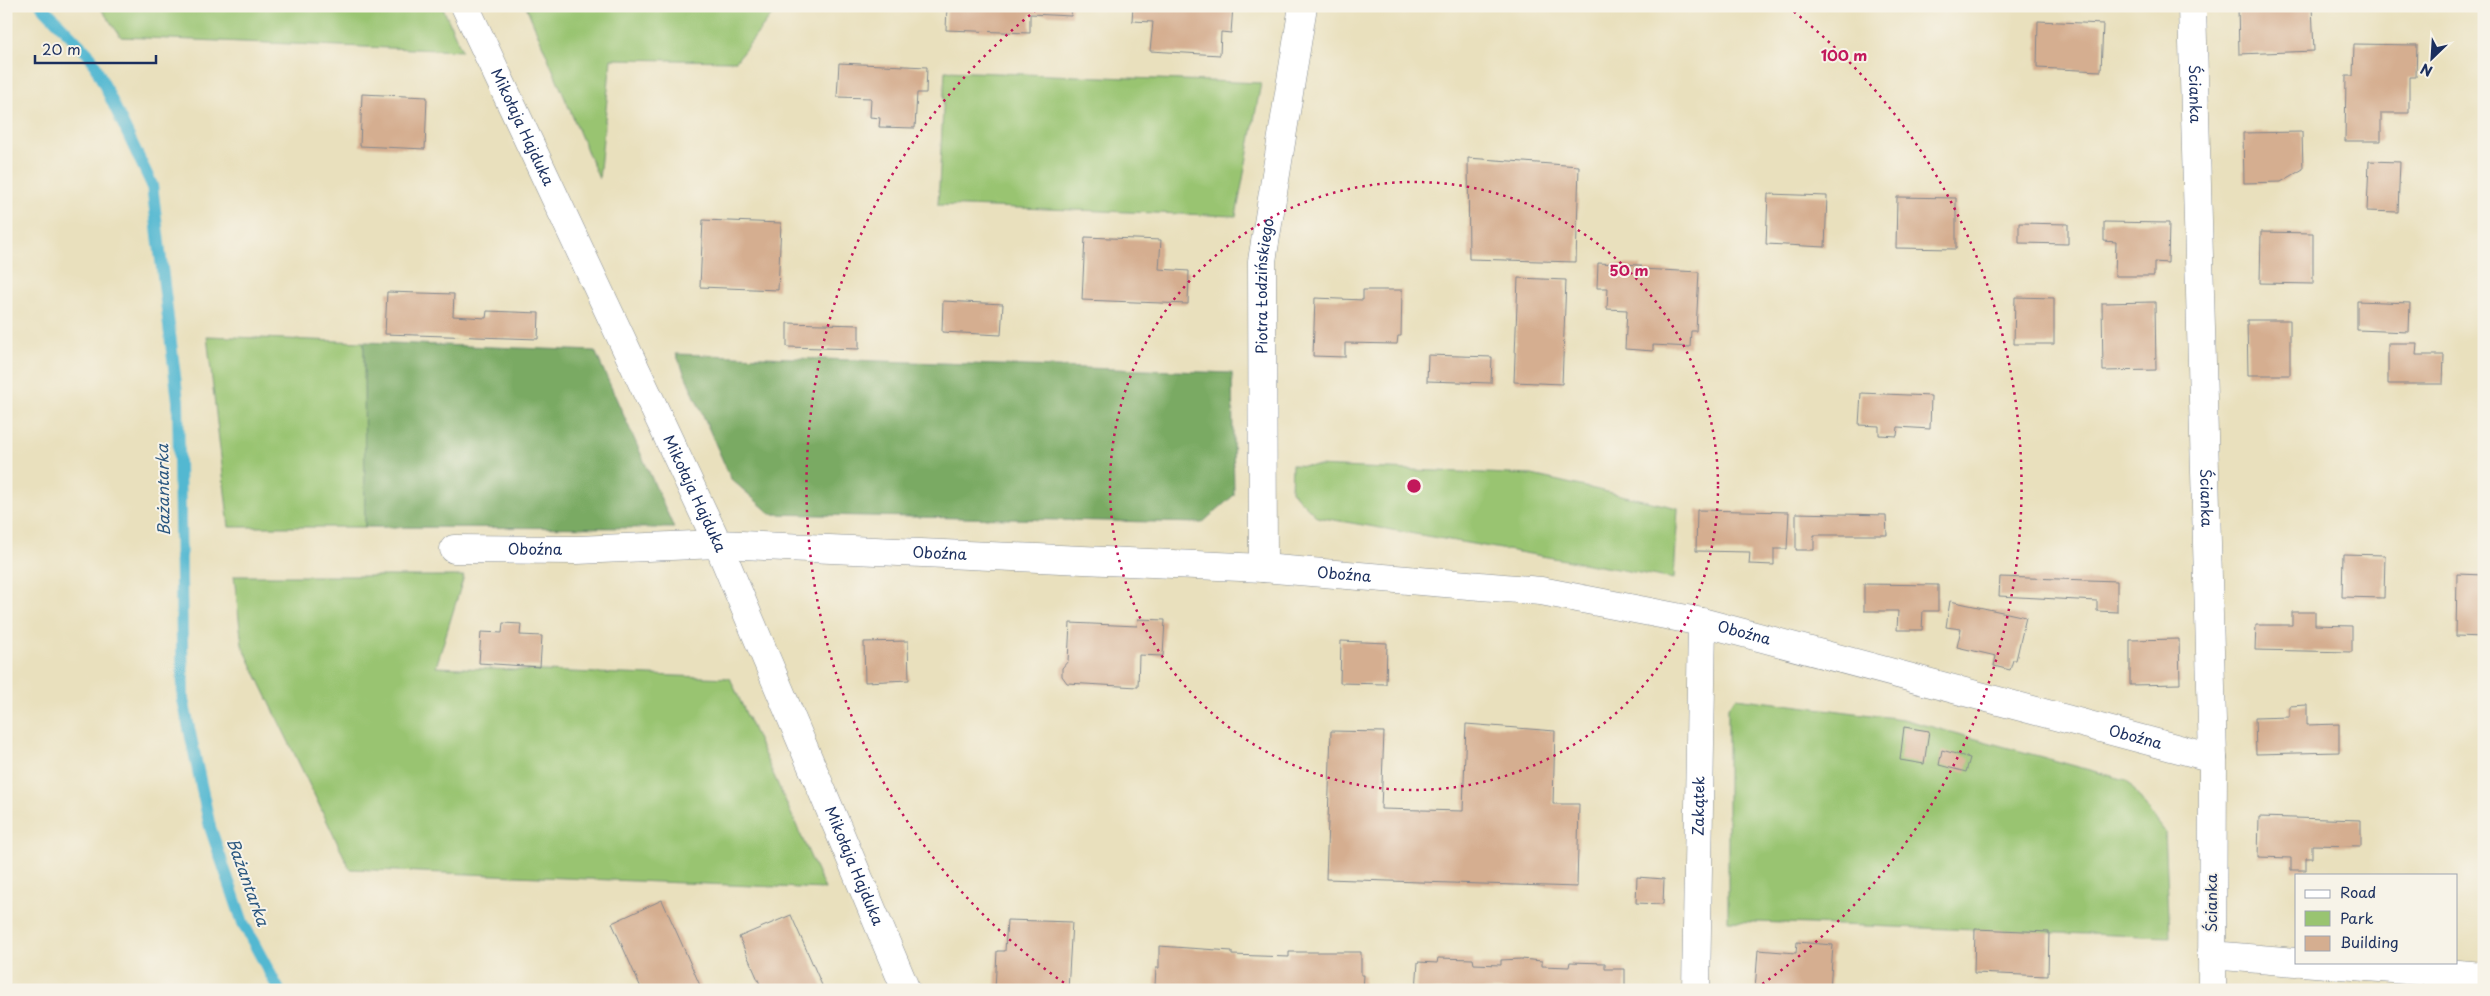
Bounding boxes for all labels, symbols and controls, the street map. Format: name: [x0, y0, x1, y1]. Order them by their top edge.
scale bar: [35, 32, 156, 64]
north arrow: [2408, 32, 2458, 82]
text: 20 m: [42, 37, 81, 60]
text: 100 m: [1821, 43, 1867, 66]
text: N: [2417, 58, 2436, 82]
street label: Mikołaja Hajduka: [486, 64, 561, 190]
street label: Ścianka: [2184, 64, 2208, 124]
street label: Piotra Łodzińskiego: [1249, 216, 1279, 354]
text: 50 m: [1610, 258, 1648, 281]
street label: Mikołaja Hajduka: [658, 431, 733, 556]
water label: Bażantarka: [149, 443, 175, 536]
street label: Ścianka: [2195, 468, 2220, 528]
centre of rings: [1405, 477, 1423, 495]
street label: Oboźna: [508, 536, 563, 560]
street label: Oboźna: [912, 540, 968, 565]
street label: Oboźna: [1316, 560, 1373, 587]
street label: Oboźna: [1715, 614, 1774, 650]
street label: Oboźna: [2106, 718, 2166, 754]
street label: Zakątek: [1686, 776, 1709, 836]
street label: Mikołaja Hajduka: [820, 802, 891, 929]
water label: Bażantarka: [222, 834, 276, 930]
street label: Ścianka: [2199, 873, 2222, 932]
legend: [2295, 874, 2458, 964]
text: Road: [2340, 880, 2376, 903]
text: Park: [2340, 906, 2374, 929]
text: Building: [2340, 930, 2399, 953]

